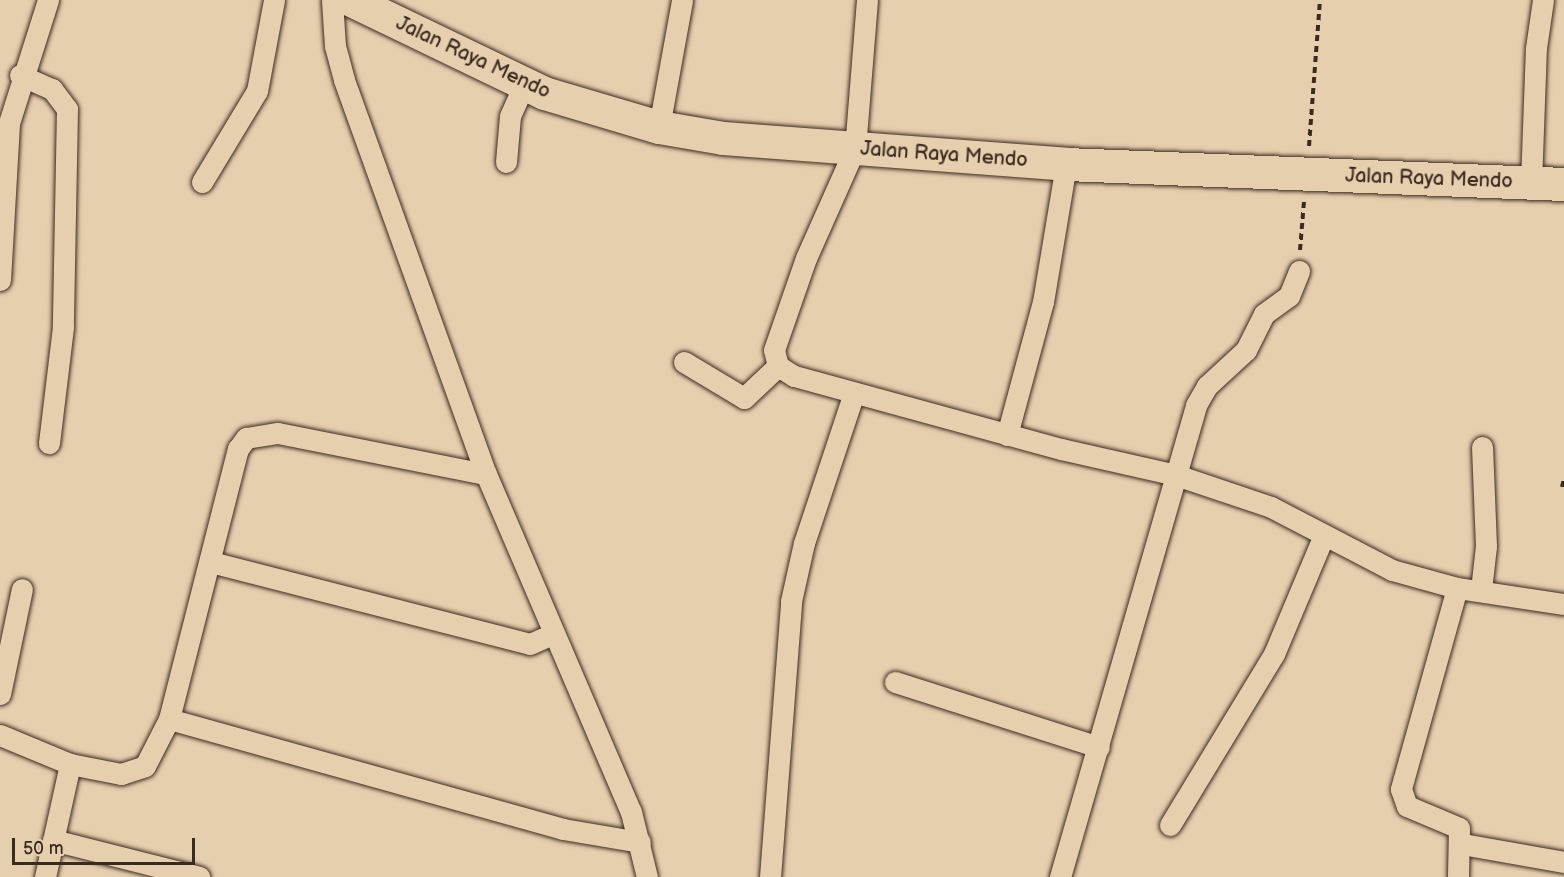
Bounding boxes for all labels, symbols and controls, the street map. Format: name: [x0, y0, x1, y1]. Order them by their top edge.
street label: Jalan Raya Mendo: [392, 12, 554, 104]
street label: Jalan Raya Mendo: [860, 137, 1028, 173]
street label: Jalan Raya Mendo: [1345, 164, 1513, 194]
scale bar: [15, 826, 198, 864]
text: 50 m: [23, 838, 64, 859]

